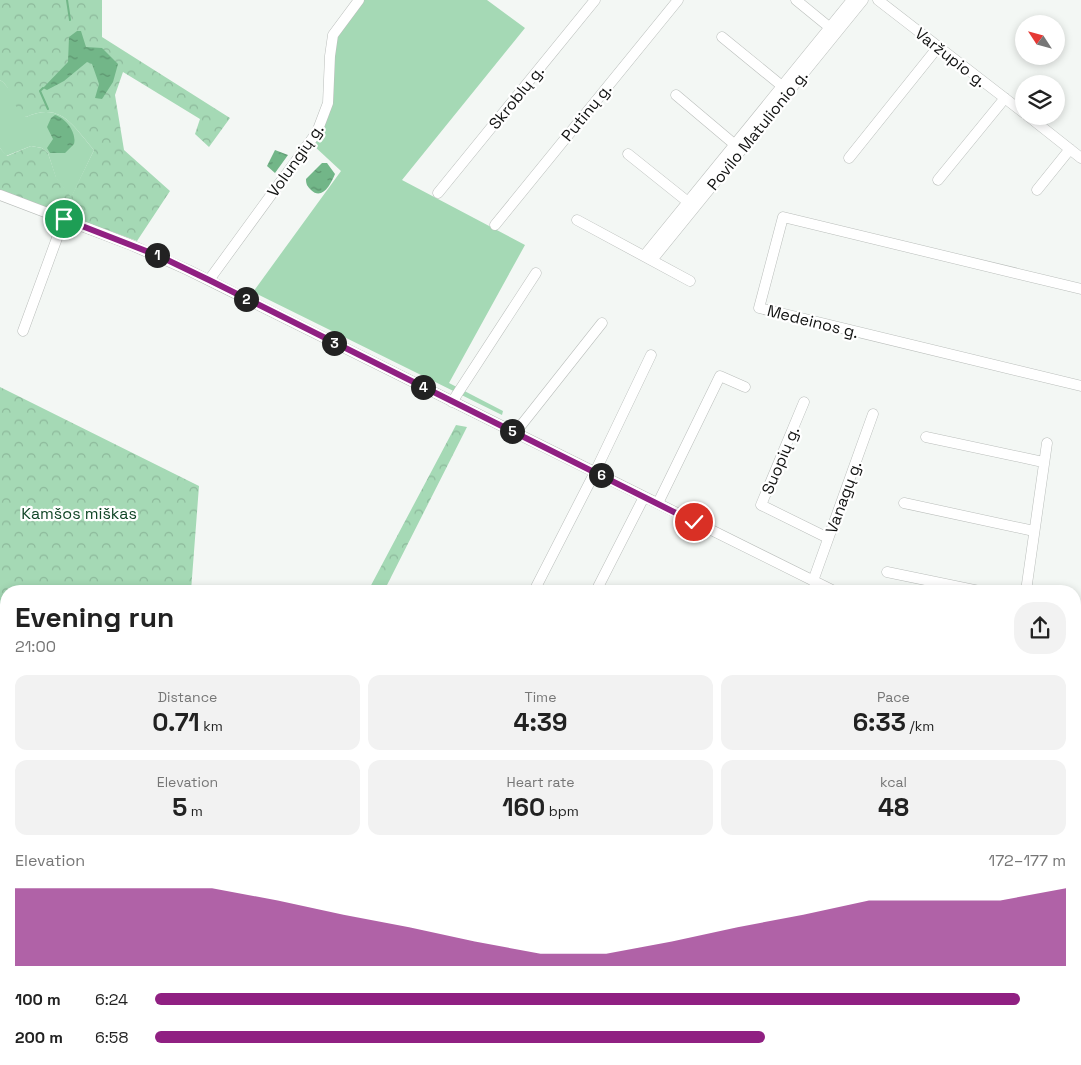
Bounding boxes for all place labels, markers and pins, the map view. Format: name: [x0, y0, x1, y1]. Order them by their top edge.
pin: [43, 198, 85, 240]
pin: 1: [144, 242, 170, 268]
pin: 2: [234, 286, 258, 312]
pin: 3: [322, 330, 346, 356]
pin: 4: [410, 374, 436, 400]
pin: 5: [500, 418, 524, 444]
pin: 6: [588, 462, 614, 488]
pin: [673, 501, 715, 543]

